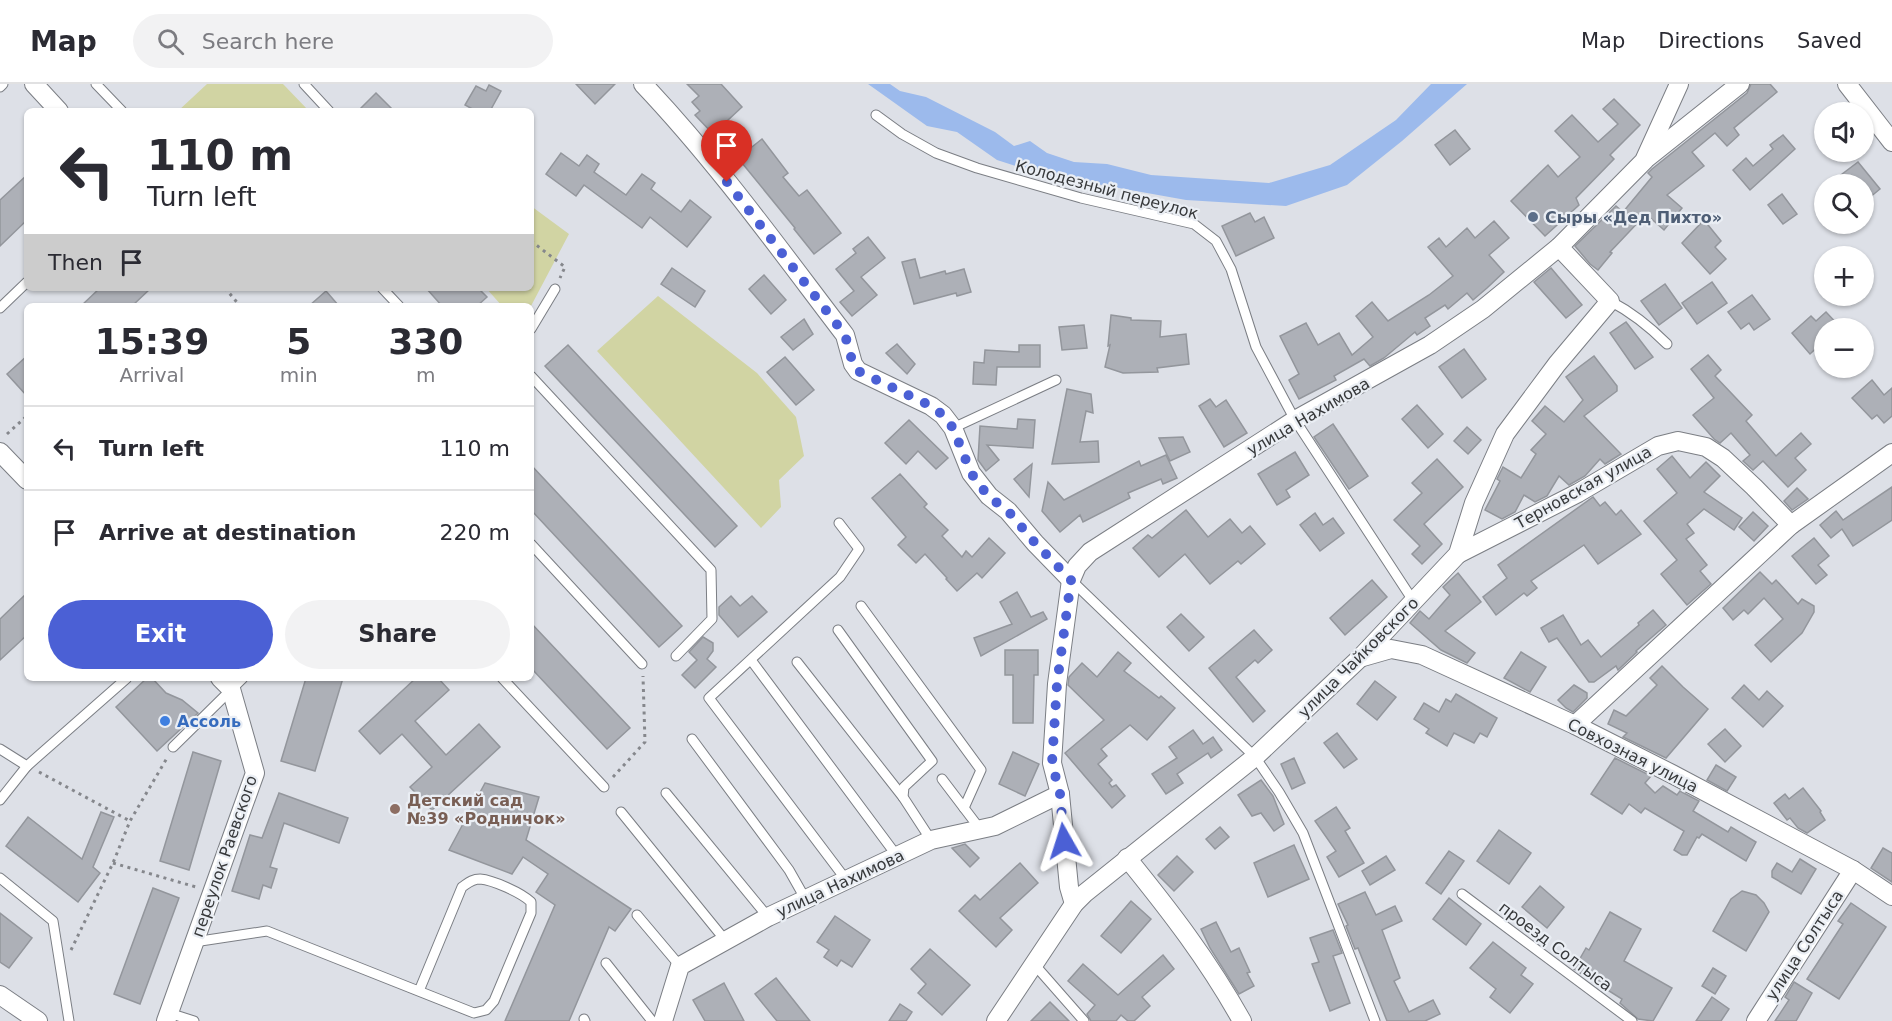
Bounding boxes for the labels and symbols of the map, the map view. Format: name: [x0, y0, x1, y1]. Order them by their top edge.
pin: [701, 120, 752, 182]
street label: Колодезный переулок: [1013, 156, 1201, 223]
place label: Сыры «Дед Пихто»: [1545, 208, 1722, 227]
marker: Сыры «Дед Пихто»: [1526, 210, 1540, 224]
street label: улица Нахимова: [1243, 374, 1373, 459]
street label: Терновская улица: [1511, 442, 1655, 533]
street label: улица Чайковского: [1294, 593, 1422, 721]
place label: Ассоль: [177, 712, 241, 731]
marker: Ассоль: [158, 714, 172, 728]
street label: Совхозная улица: [1564, 714, 1701, 797]
street label: переулок Раевского: [188, 773, 261, 939]
place label: Детский сад №39 «Родничок»: [407, 791, 566, 828]
marker: Детский сад №39 «Родничок»: [388, 802, 402, 816]
position arrow: [1032, 809, 1096, 873]
street label: улица Нахимова: [773, 846, 907, 921]
street label: улица Солтыса: [1762, 887, 1847, 1004]
street label: проезд Солтыса: [1495, 898, 1616, 995]

